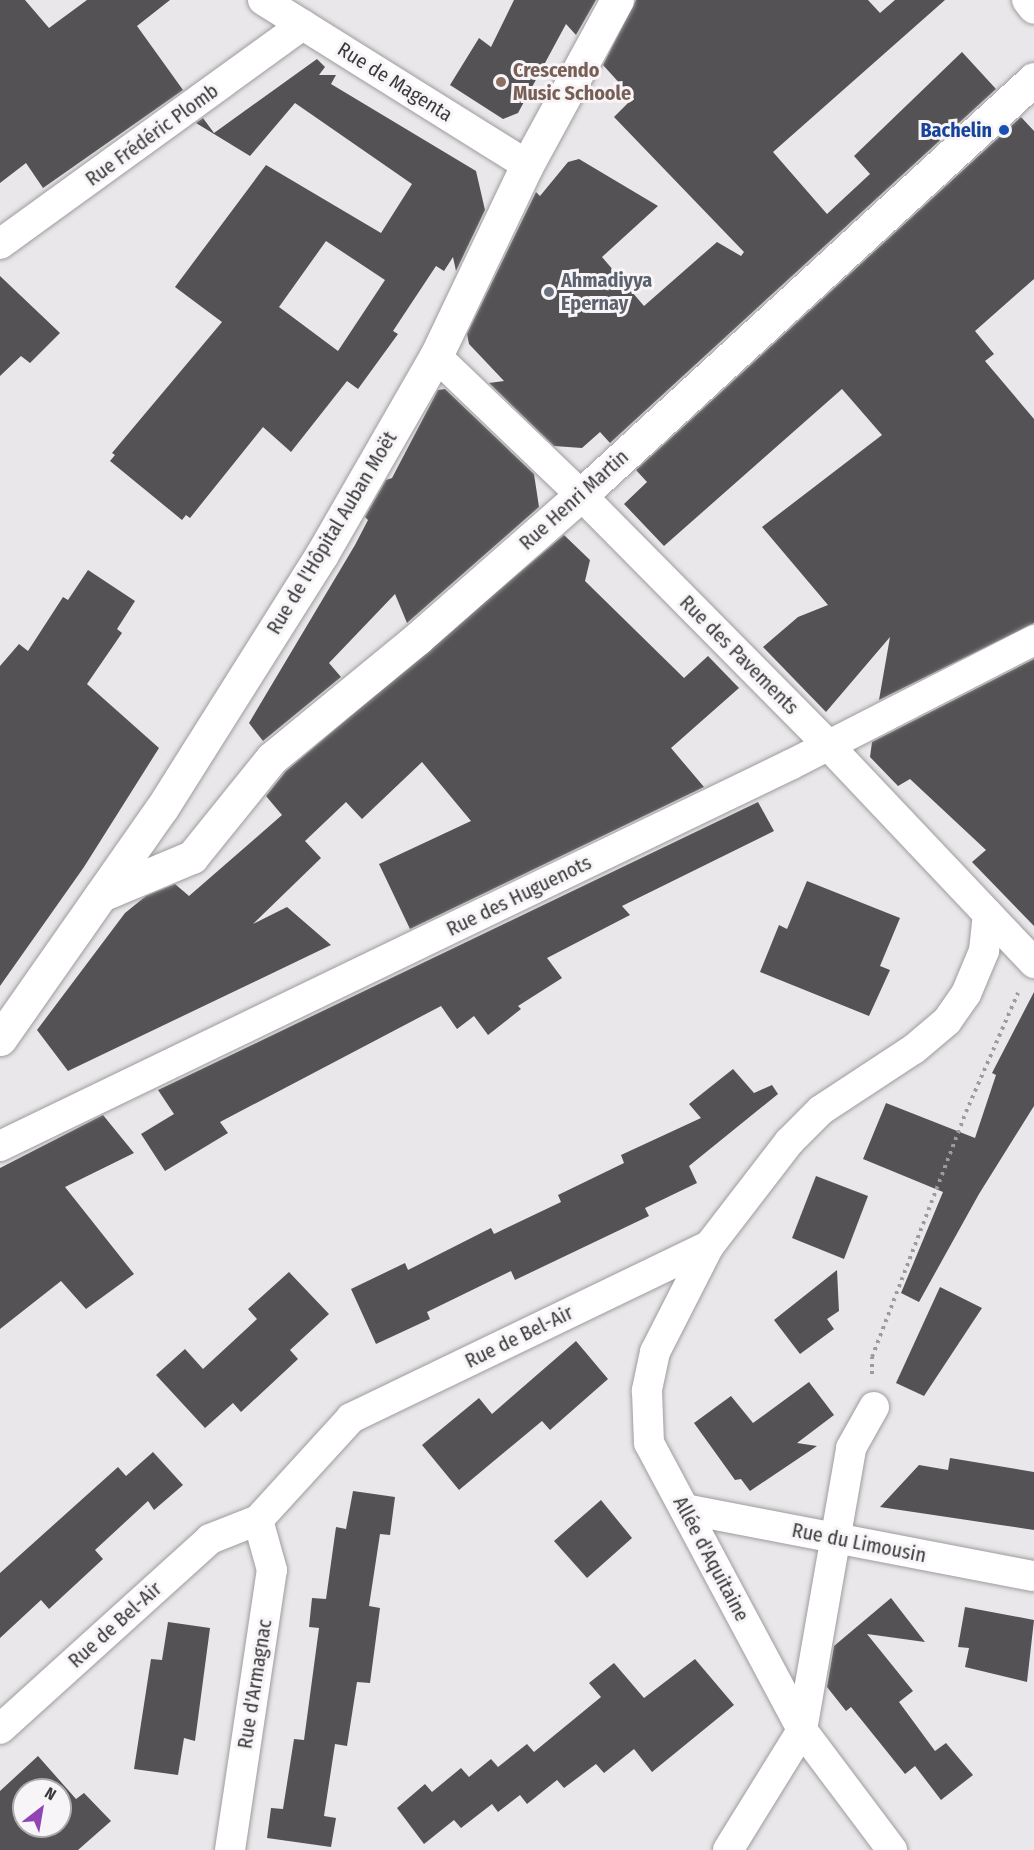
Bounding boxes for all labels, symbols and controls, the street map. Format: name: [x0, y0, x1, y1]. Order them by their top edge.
street label: Rue de Magenta: [333, 37, 457, 127]
place label: Crescendo Music Schoole: [513, 58, 631, 105]
marker: Crescendo Music Schoole: [494, 75, 508, 89]
street label: Rue Frédéric Plomb: [81, 79, 223, 191]
place label: Bachelin: [920, 118, 992, 142]
marker: Bachelin: [997, 123, 1011, 137]
place label: Ahmadiyya Epernay: [561, 268, 652, 315]
marker: Ahmadiyya Epernay: [542, 285, 556, 299]
street label: Rue de l'Hôpital Auban Moët: [262, 427, 402, 639]
street label: Rue Henri Martin: [515, 445, 633, 555]
street label: Rue des Pavements: [675, 591, 803, 719]
street label: Rue des Huguenots: [443, 851, 595, 941]
street label: Rue de Bel-Air: [461, 1301, 577, 1373]
street label: Allée d'Aquitaine: [668, 1492, 754, 1626]
street label: Rue du Limousin: [790, 1518, 928, 1568]
street label: Rue de Bel-Air: [64, 1577, 166, 1673]
street label: Rue d'Armagnac: [233, 1617, 277, 1751]
north arrow: [12, 1778, 72, 1838]
text: N: [41, 1783, 60, 1804]

